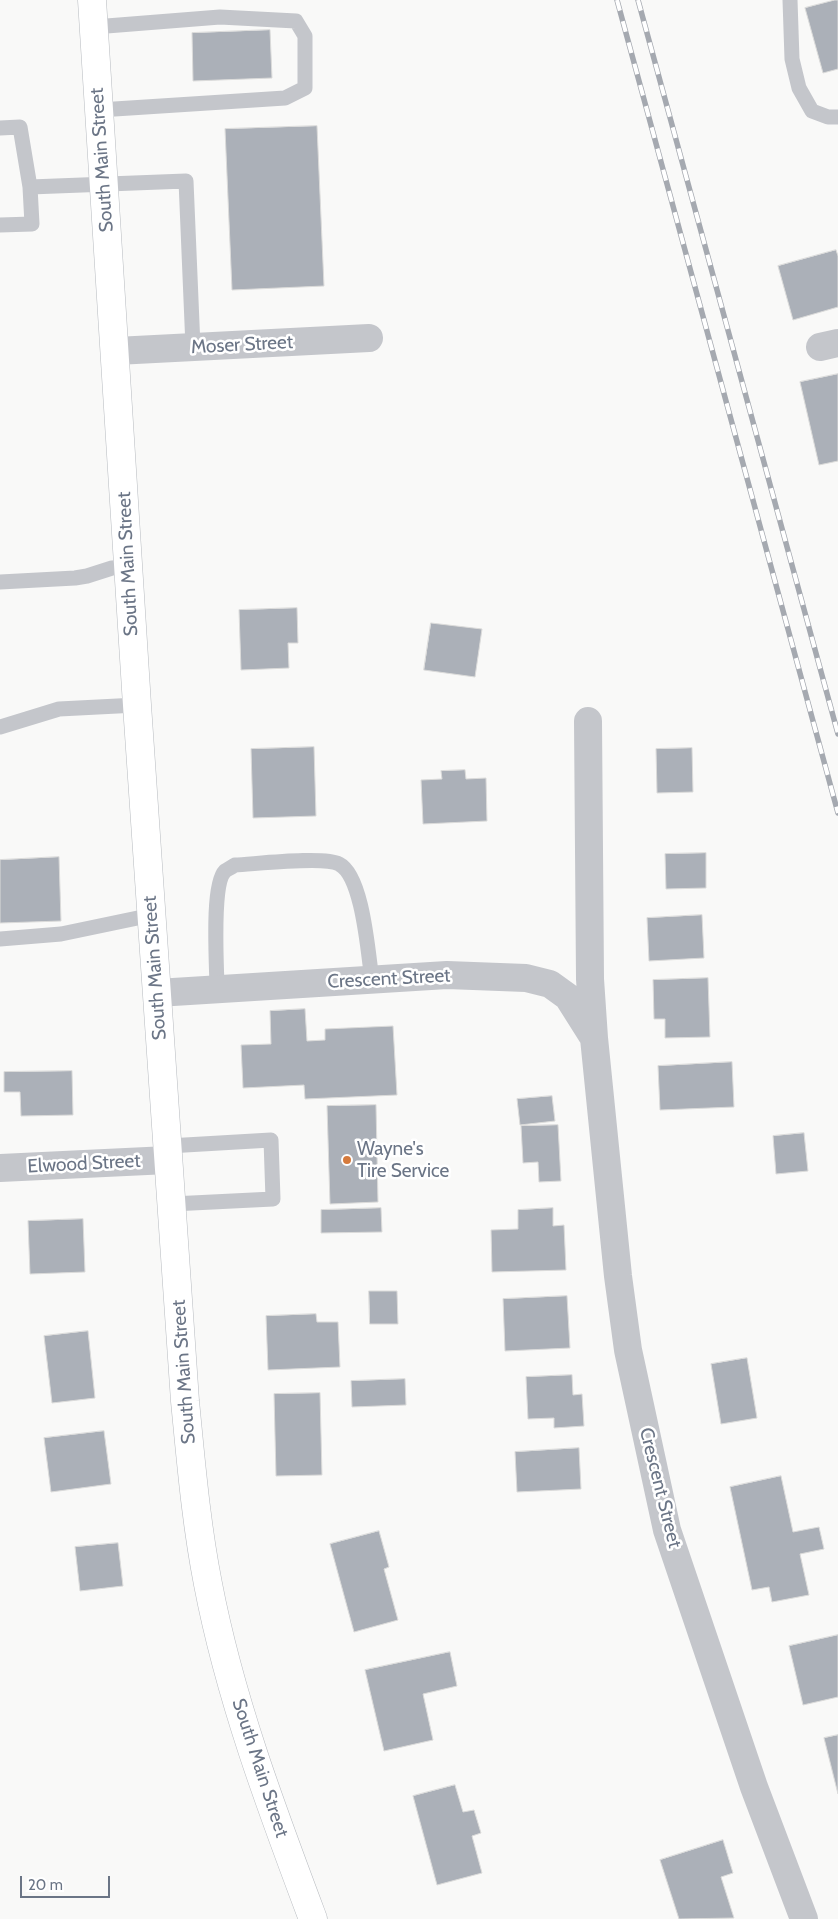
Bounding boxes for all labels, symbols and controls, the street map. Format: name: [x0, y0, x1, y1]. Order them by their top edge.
street label: South Main Street: [86, 87, 118, 233]
street label: Moser Street: [190, 331, 294, 359]
street label: South Main Street: [113, 491, 143, 637]
street label: South Main Street: [139, 895, 171, 1041]
street label: Crescent Street: [327, 964, 451, 994]
place label: Wayne's Tire Service: [357, 1138, 449, 1182]
street label: Elwood Street: [27, 1150, 141, 1178]
marker: Wayne's Tire Service: [341, 1154, 353, 1166]
street label: South Main Street: [168, 1299, 200, 1445]
street label: Crescent Street: [634, 1426, 686, 1550]
street label: South Main Street: [227, 1696, 293, 1840]
scale bar: [22, 1866, 112, 1898]
text: 20 m: [28, 1876, 63, 1894]

